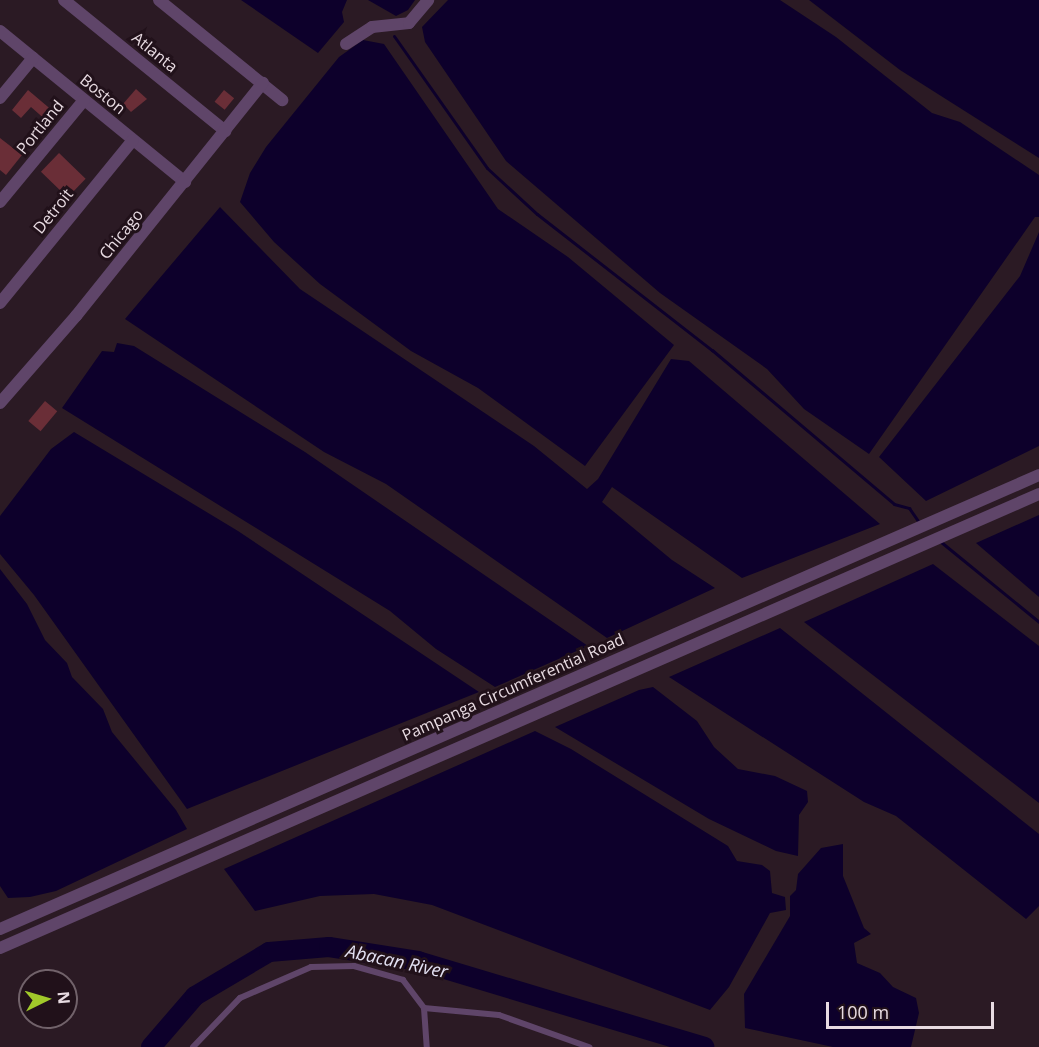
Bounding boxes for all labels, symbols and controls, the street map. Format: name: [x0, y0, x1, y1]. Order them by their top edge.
street label: Atlanta: [128, 28, 182, 76]
street label: Boston: [76, 70, 130, 118]
street label: Portland: [12, 96, 68, 158]
street label: Detroit: [29, 185, 77, 237]
street label: Chicago: [95, 205, 147, 263]
street label: Pampanga Circumferential Road: [399, 629, 627, 745]
water label: Abacan River: [344, 940, 450, 982]
north arrow: [18, 969, 78, 1029]
text: N: [52, 990, 75, 1005]
scale bar: [829, 990, 997, 1028]
text: 100 m: [837, 1000, 889, 1024]

